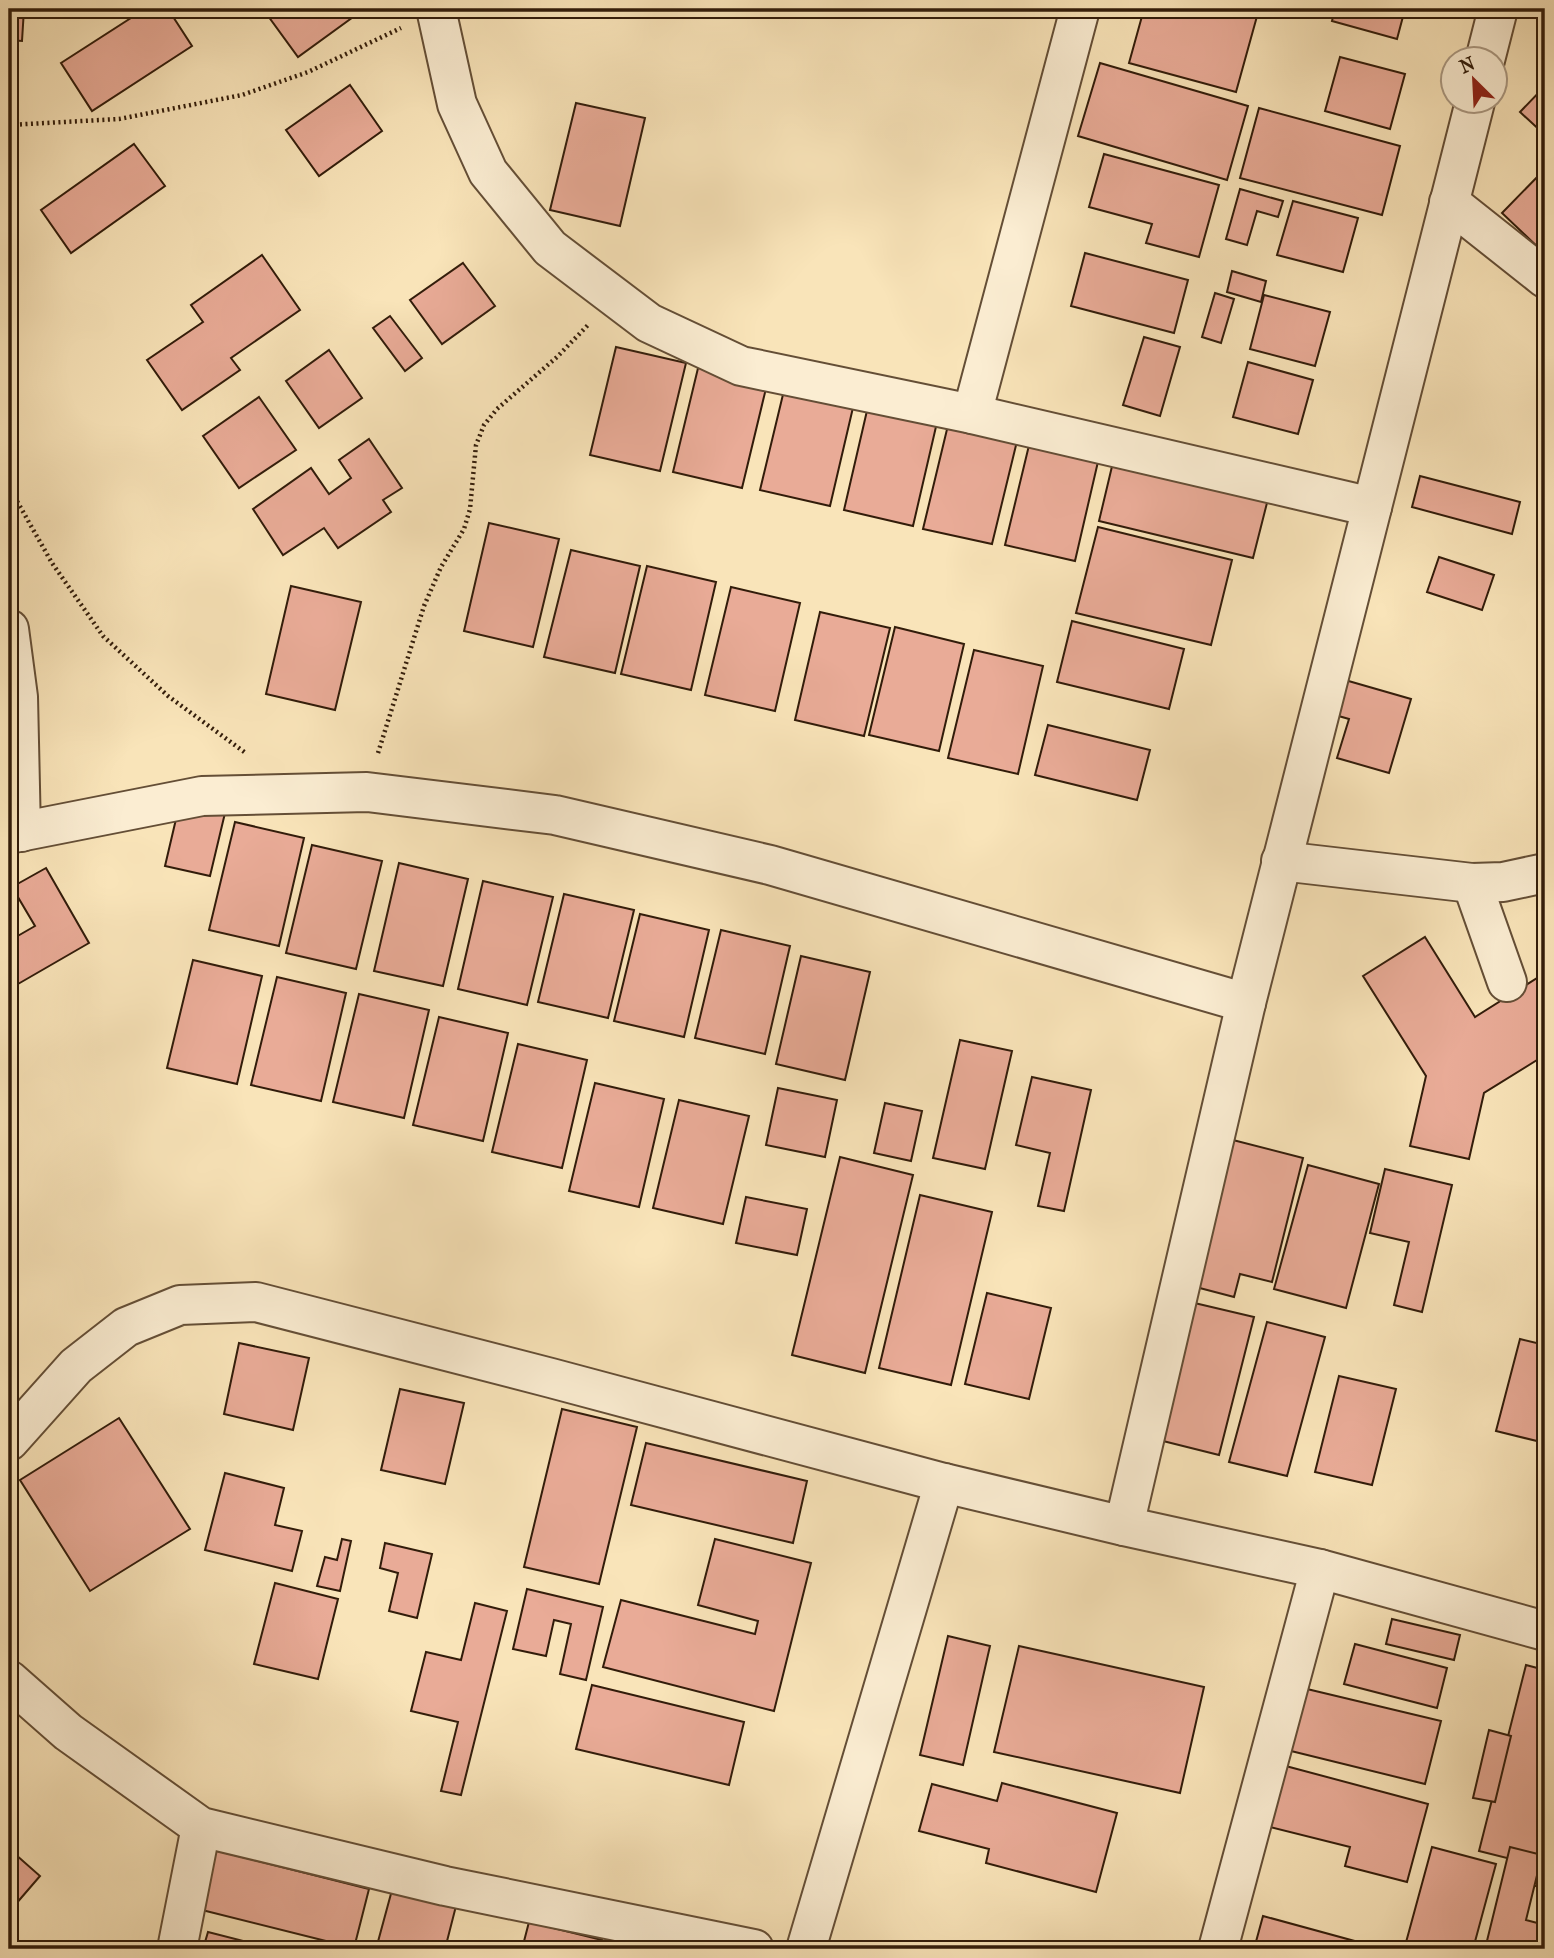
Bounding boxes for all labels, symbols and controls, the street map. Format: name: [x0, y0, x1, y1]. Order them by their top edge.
north arrow: [1438, 46, 1508, 116]
text: N: [1456, 52, 1479, 78]

